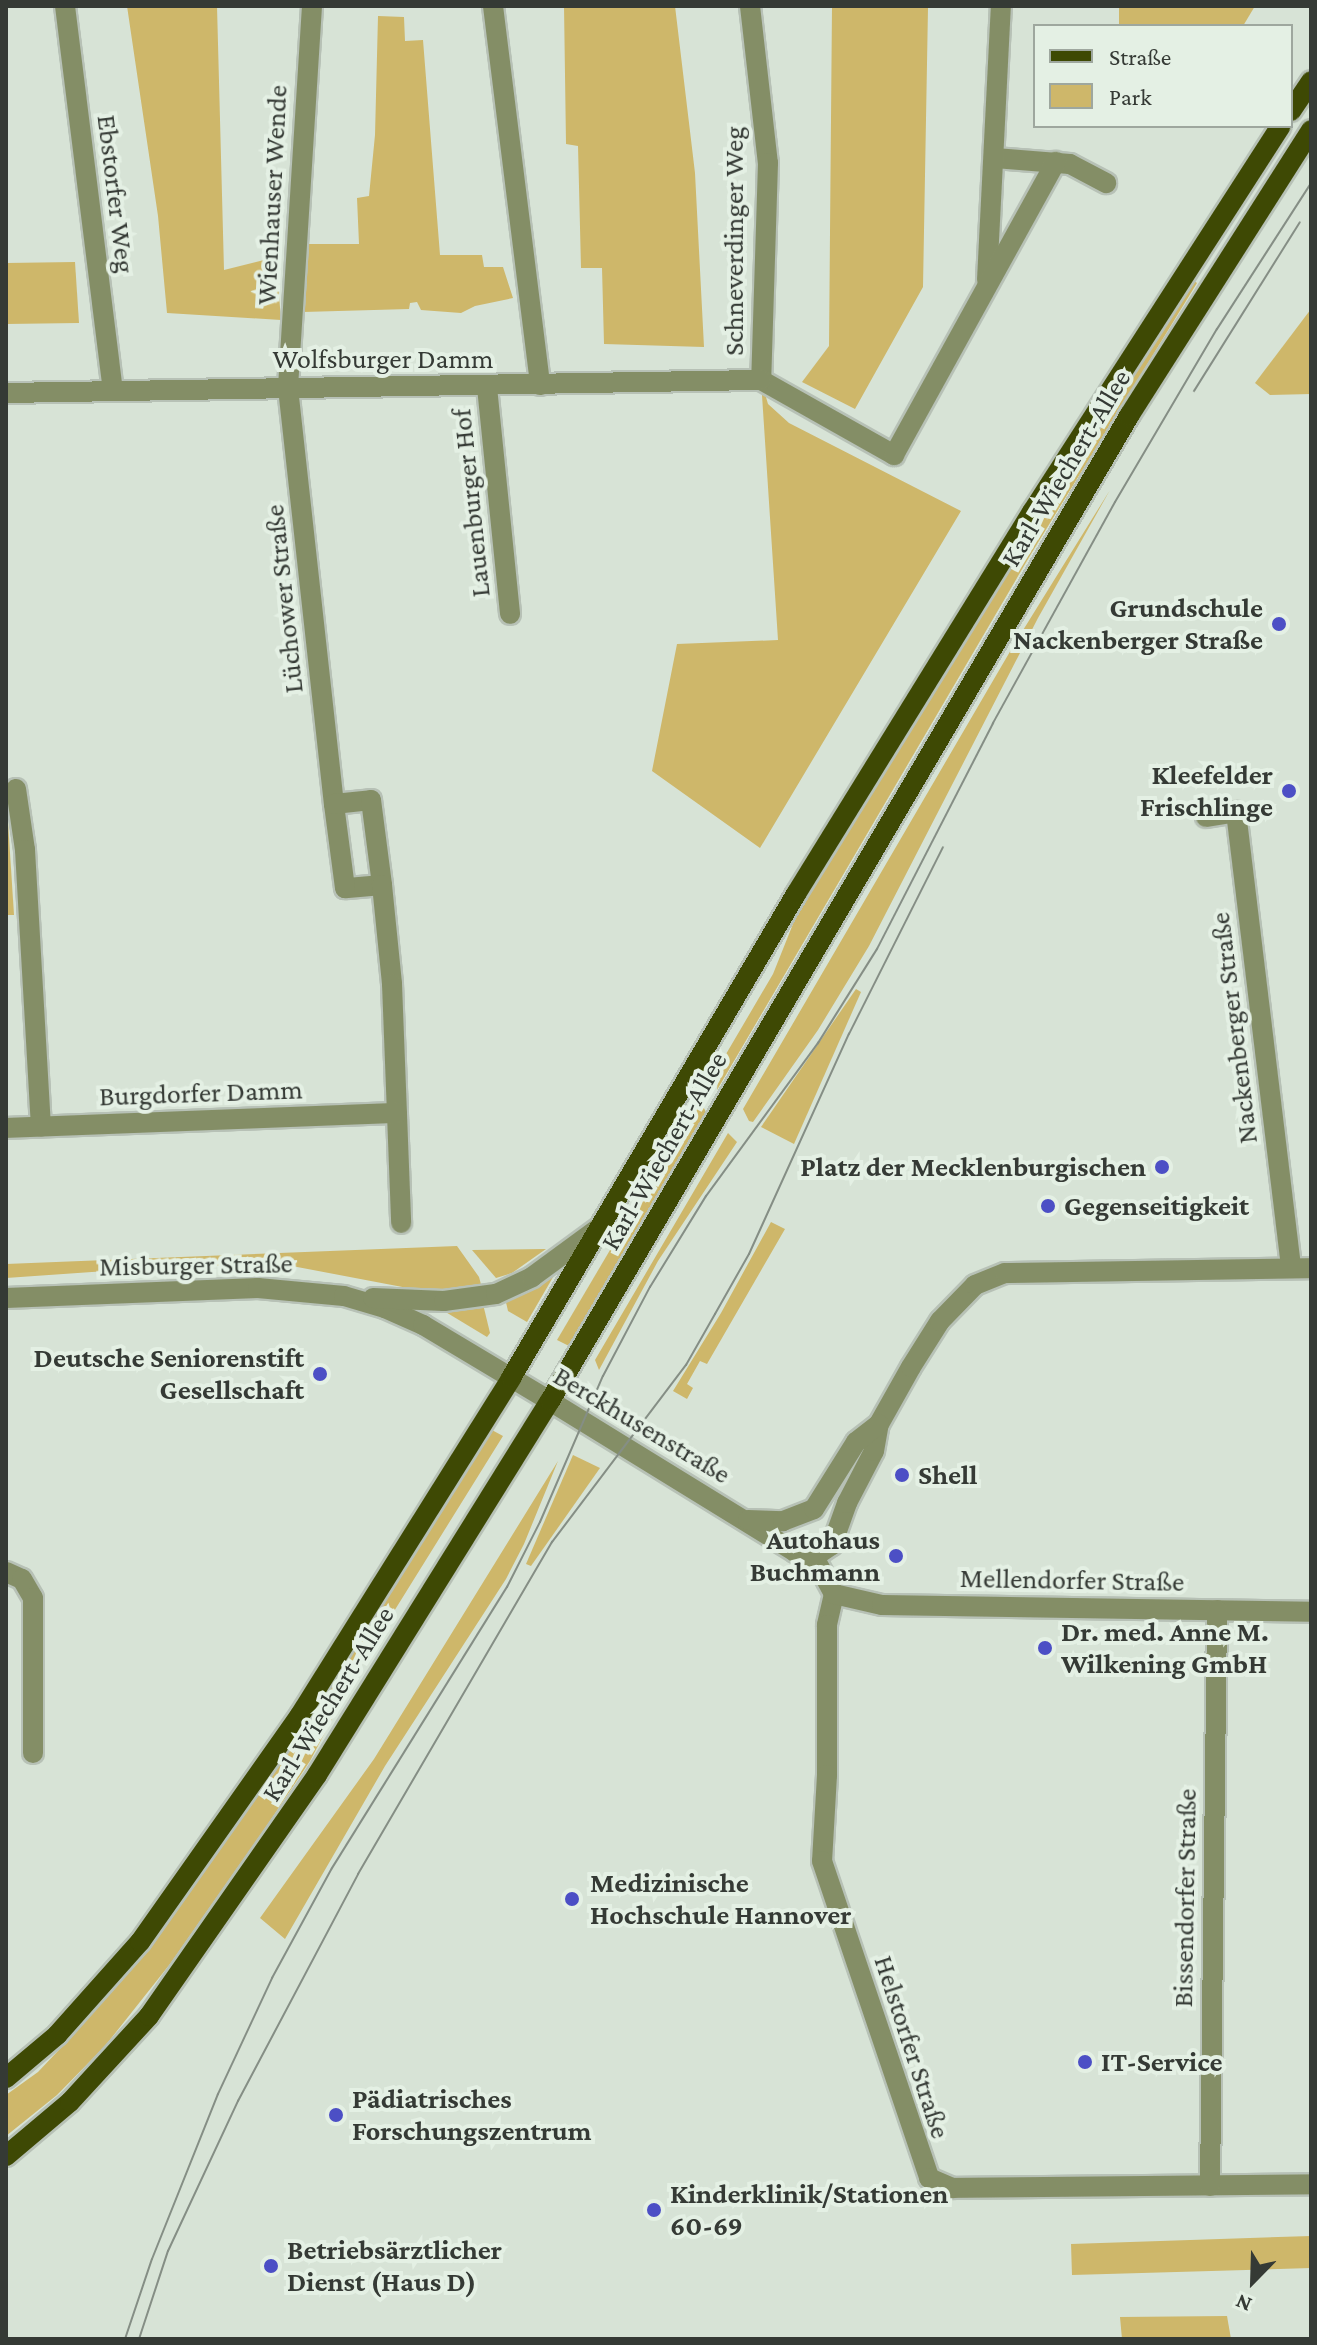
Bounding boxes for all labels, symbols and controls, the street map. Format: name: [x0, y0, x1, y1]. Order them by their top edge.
legend: [1033, 24, 1293, 128]
text: Straße: [1109, 43, 1171, 70]
text: Park: [1109, 83, 1152, 110]
street label: Wienhauser Wende: [249, 84, 295, 306]
street label: Ebstorfer Weg: [90, 113, 142, 275]
street label: Schneverdinger Weg: [717, 126, 751, 356]
street label: Wolfsburger Damm: [273, 342, 493, 376]
street label: Karl-Wiechert-Allee: [994, 363, 1138, 573]
street label: Lauenburger Hof: [444, 407, 498, 599]
street label: Lüchower Straße: [257, 503, 311, 695]
place label: Grundschule Nackenberger Straße: [1013, 591, 1263, 657]
marker: Grundschule Nackenberger Straße: [1270, 615, 1288, 633]
place label: Kleefelder Frischlinge: [1140, 758, 1273, 824]
marker: Kleefelder Frischlinge: [1280, 782, 1298, 800]
street label: Nackenberger Straße: [1203, 910, 1265, 1146]
street label: Karl-Wiechert-Allee: [594, 1046, 734, 1256]
street label: Burgdorfer Damm: [99, 1073, 303, 1113]
place label: Platz der Mecklenburgischen: [800, 1150, 1146, 1184]
marker: Platz der Mecklenburgischen: [1153, 1158, 1171, 1176]
place label: Gegenseitigkeit: [1064, 1189, 1249, 1223]
marker: Gegenseitigkeit: [1039, 1197, 1057, 1215]
street label: Misburger Straße: [99, 1247, 293, 1283]
place label: Deutsche Seniorenstift Gesellschaft: [34, 1341, 304, 1407]
street label: Berckhusenstraße: [547, 1359, 737, 1491]
marker: Deutsche Seniorenstift Gesellschaft: [311, 1365, 329, 1383]
place label: Shell: [918, 1458, 977, 1492]
marker: Shell: [893, 1466, 911, 1484]
place label: Autohaus Buchmann: [750, 1523, 880, 1589]
marker: Autohaus Buchmann: [887, 1547, 905, 1565]
street label: Mellendorfer Straße: [959, 1561, 1185, 1599]
street label: Karl-Wiechert-Allee: [254, 1600, 402, 1808]
place label: Dr. med. Anne M. Wilkening GmbH: [1061, 1615, 1269, 1681]
marker: Dr. med. Anne M. Wilkening GmbH: [1036, 1639, 1054, 1657]
street label: Bissendorfer Straße: [1166, 1788, 1204, 2008]
place label: Medizinische Hochschule Hannover: [590, 1866, 851, 1932]
marker: Medizinische Hochschule Hannover: [561, 1888, 583, 1910]
street label: Helstorfer Straße: [867, 1951, 957, 2143]
place label: IT-Service: [1101, 2045, 1223, 2079]
marker: IT-Service: [1076, 2053, 1094, 2071]
place label: Pädiatrisches Forschungszentrum: [352, 2082, 591, 2148]
marker: Pädiatrisches Forschungszentrum: [327, 2106, 345, 2124]
place label: Kinderklinik/Stationen 60-69: [670, 2177, 948, 2243]
marker: Kinderklinik/Stationen 60-69: [645, 2201, 663, 2219]
place label: Betriebsärztlicher Dienst (Haus D): [287, 2233, 502, 2299]
north arrow: [1213, 2241, 1293, 2321]
marker: Betriebsärztlicher Dienst (Haus D): [262, 2257, 280, 2275]
text: N: [1232, 2289, 1255, 2318]

